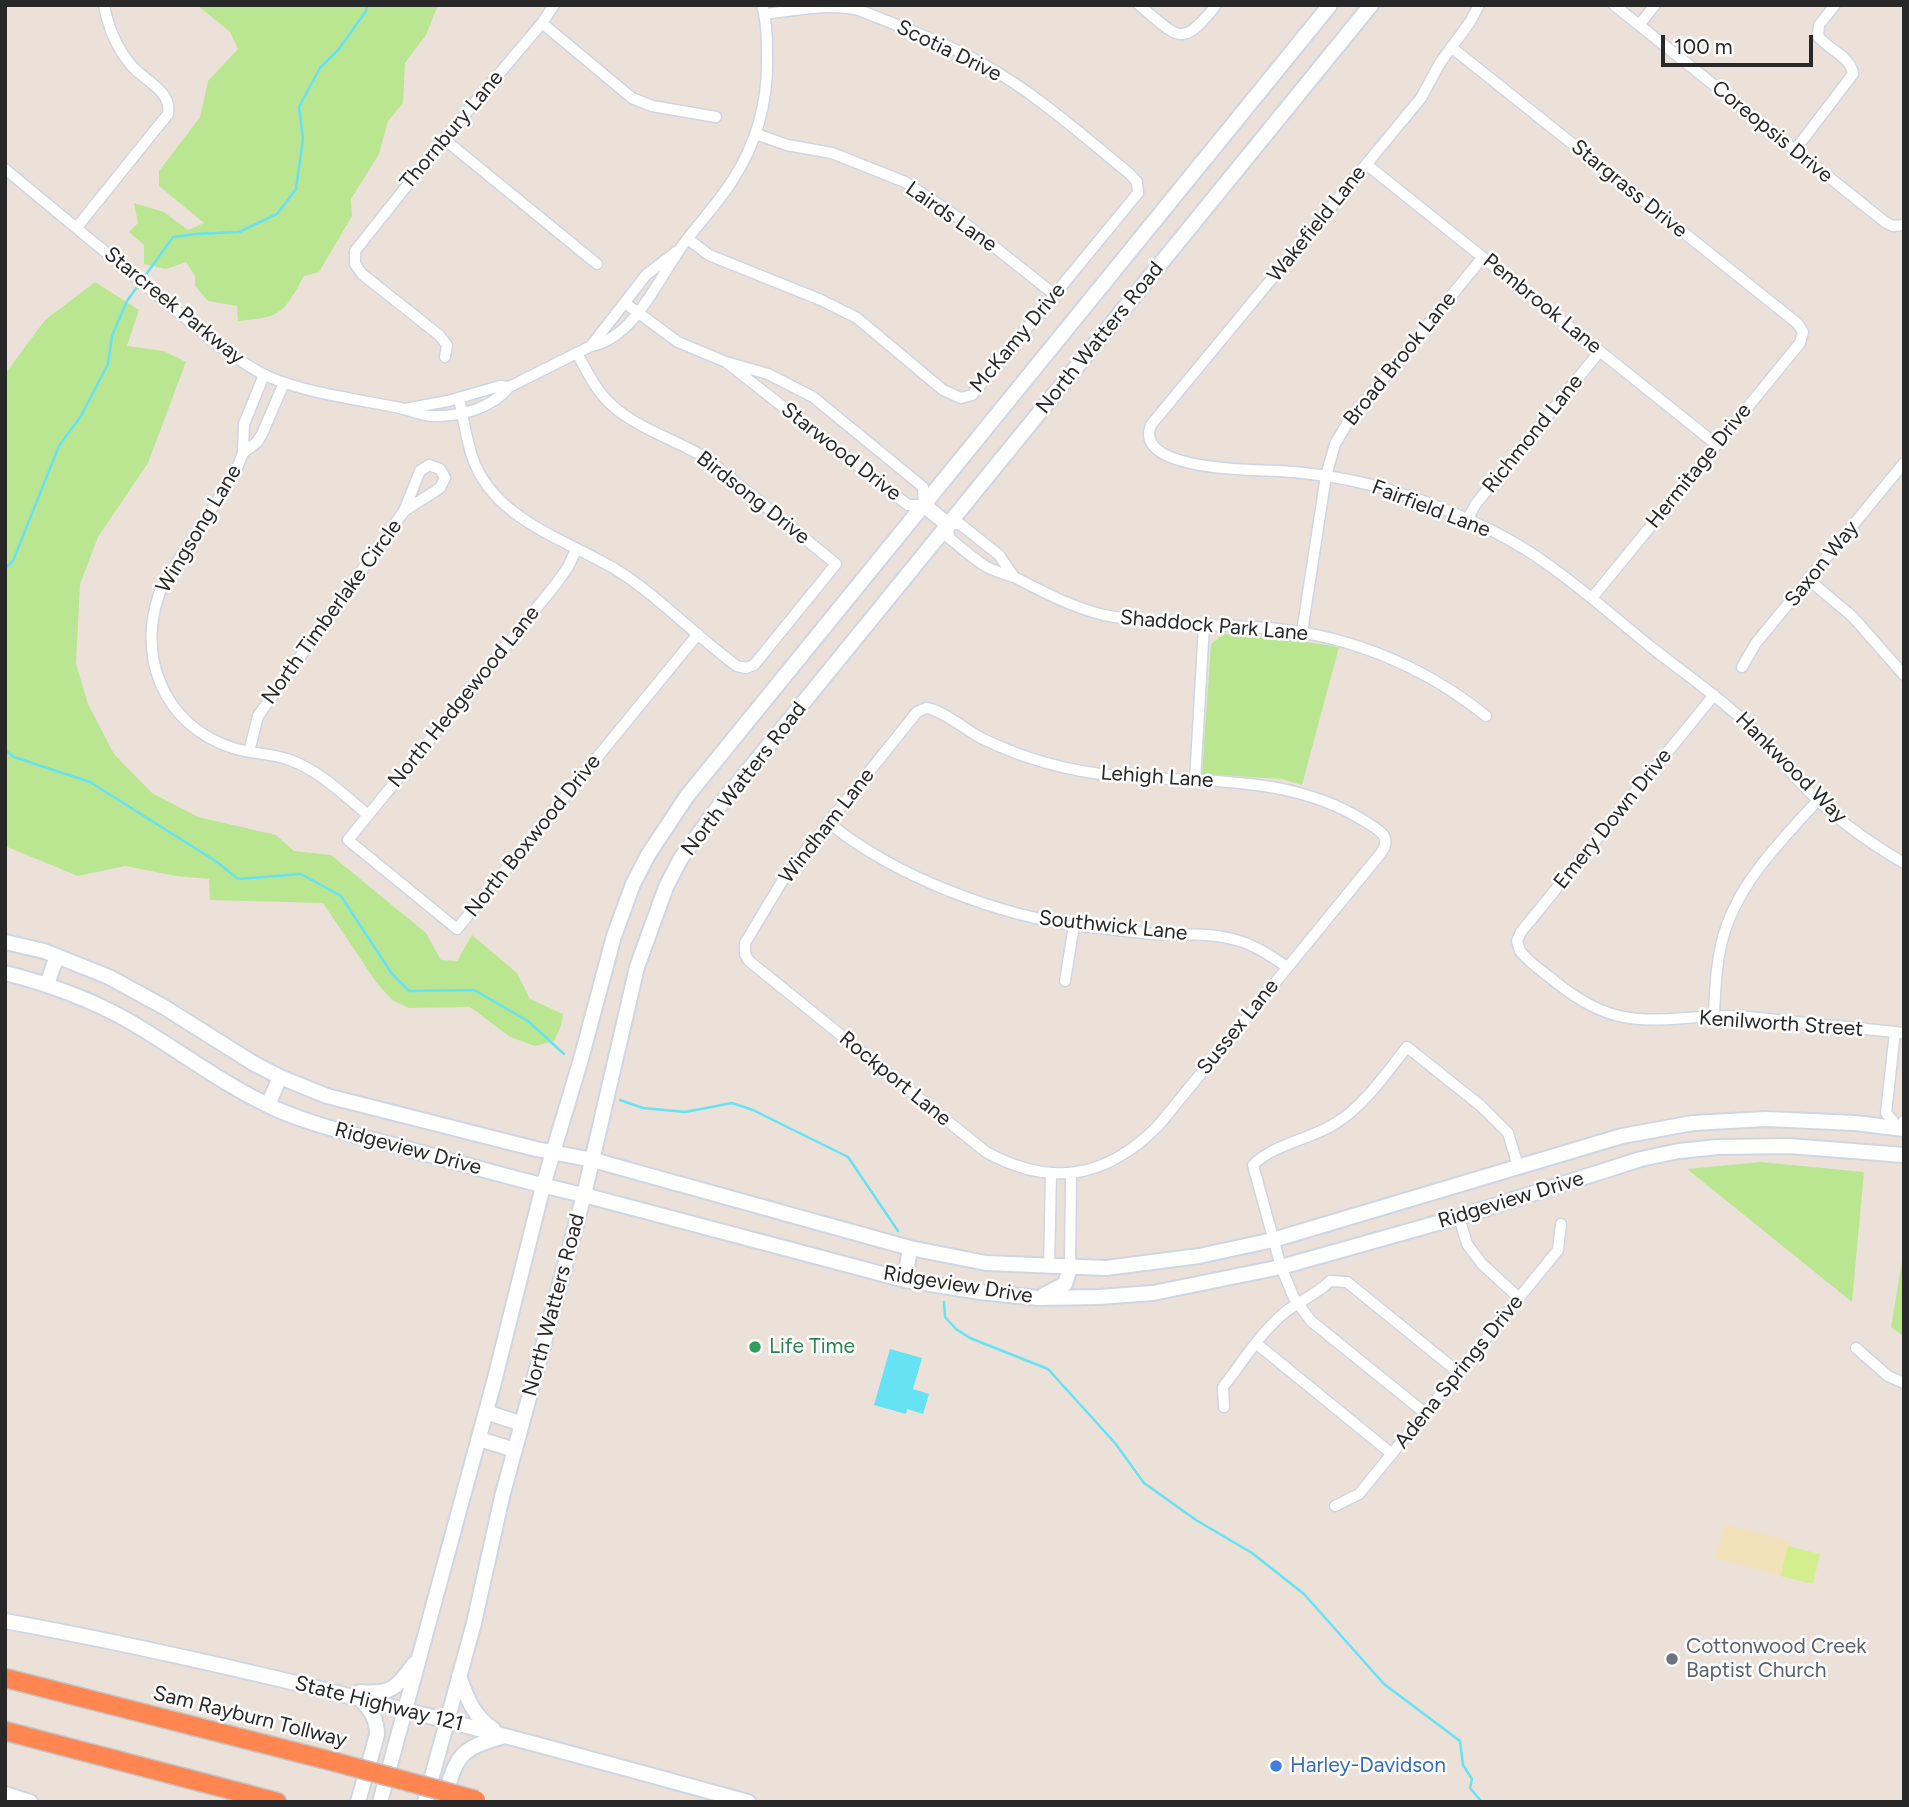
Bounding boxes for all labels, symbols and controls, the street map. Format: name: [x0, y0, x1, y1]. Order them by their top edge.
street label: Scotia Drive: [892, 15, 1006, 87]
scale bar: [1664, 21, 1816, 65]
text: 100 m: [1674, 34, 1733, 59]
street label: Thornbury Lane: [395, 66, 509, 194]
street label: Coreopsis Drive: [1706, 75, 1838, 189]
street label: Stargrass Drive: [1566, 135, 1692, 243]
street label: Wakefield Lane: [1262, 161, 1372, 287]
street label: Lairds Lane: [900, 176, 1002, 258]
street label: Starcreek Parkway: [99, 242, 249, 370]
street label: Pembrook Lane: [1478, 249, 1606, 359]
street label: North Watters Road: [1031, 257, 1169, 419]
street label: McKamy Drive: [965, 278, 1071, 398]
street label: Broad Brook Lane: [1338, 287, 1462, 431]
street label: Richmond Lane: [1478, 370, 1588, 498]
street label: Starwood Drive: [776, 397, 906, 507]
street label: Hermitage Drive: [1641, 399, 1757, 533]
street label: Birdsong Drive: [691, 446, 815, 550]
street label: Wingsong Lane: [151, 460, 247, 598]
street label: Fairfield Lane: [1368, 475, 1494, 543]
street label: North Timberlake Circle: [257, 515, 407, 709]
street label: Saxon Way: [1780, 516, 1864, 612]
street label: North Hedgewood Lane: [383, 601, 545, 793]
street label: Shaddock Park Lane: [1119, 605, 1309, 647]
street label: North Watters Road: [676, 697, 812, 861]
street label: Hankwood Way: [1730, 707, 1852, 829]
street label: Emery Down Drive: [1549, 744, 1677, 894]
street label: North Boxwood Drive: [460, 750, 606, 922]
street label: Lehigh Lane: [1100, 760, 1214, 794]
street label: Windham Lane: [774, 763, 880, 889]
street label: Southwick Lane: [1038, 906, 1188, 946]
street label: Sussex Lane: [1192, 974, 1284, 1080]
street label: Kenilworth Street: [1698, 1006, 1864, 1042]
street label: Rockport Lane: [834, 1026, 956, 1132]
street label: Ridgeview Drive: [332, 1117, 484, 1181]
street label: Ridgeview Drive: [1435, 1166, 1587, 1234]
street label: North Watters Road: [517, 1211, 591, 1399]
street label: Ridgeview Drive: [881, 1261, 1035, 1309]
street label: Adena Springs Drive: [1389, 1290, 1529, 1454]
place label: Life Time: [769, 1334, 855, 1360]
marker: Life Time: [747, 1339, 763, 1355]
place label: Cottonwood Creek Baptist Church: [1686, 1634, 1866, 1684]
marker: Cottonwood Creek Baptist Church: [1664, 1651, 1680, 1667]
street label: State Highway 121: [292, 1671, 466, 1737]
street label: Sam Rayburn Tollway: [150, 1681, 350, 1753]
place label: Harley-Davidson: [1290, 1753, 1446, 1779]
marker: Harley-Davidson: [1268, 1758, 1284, 1774]

